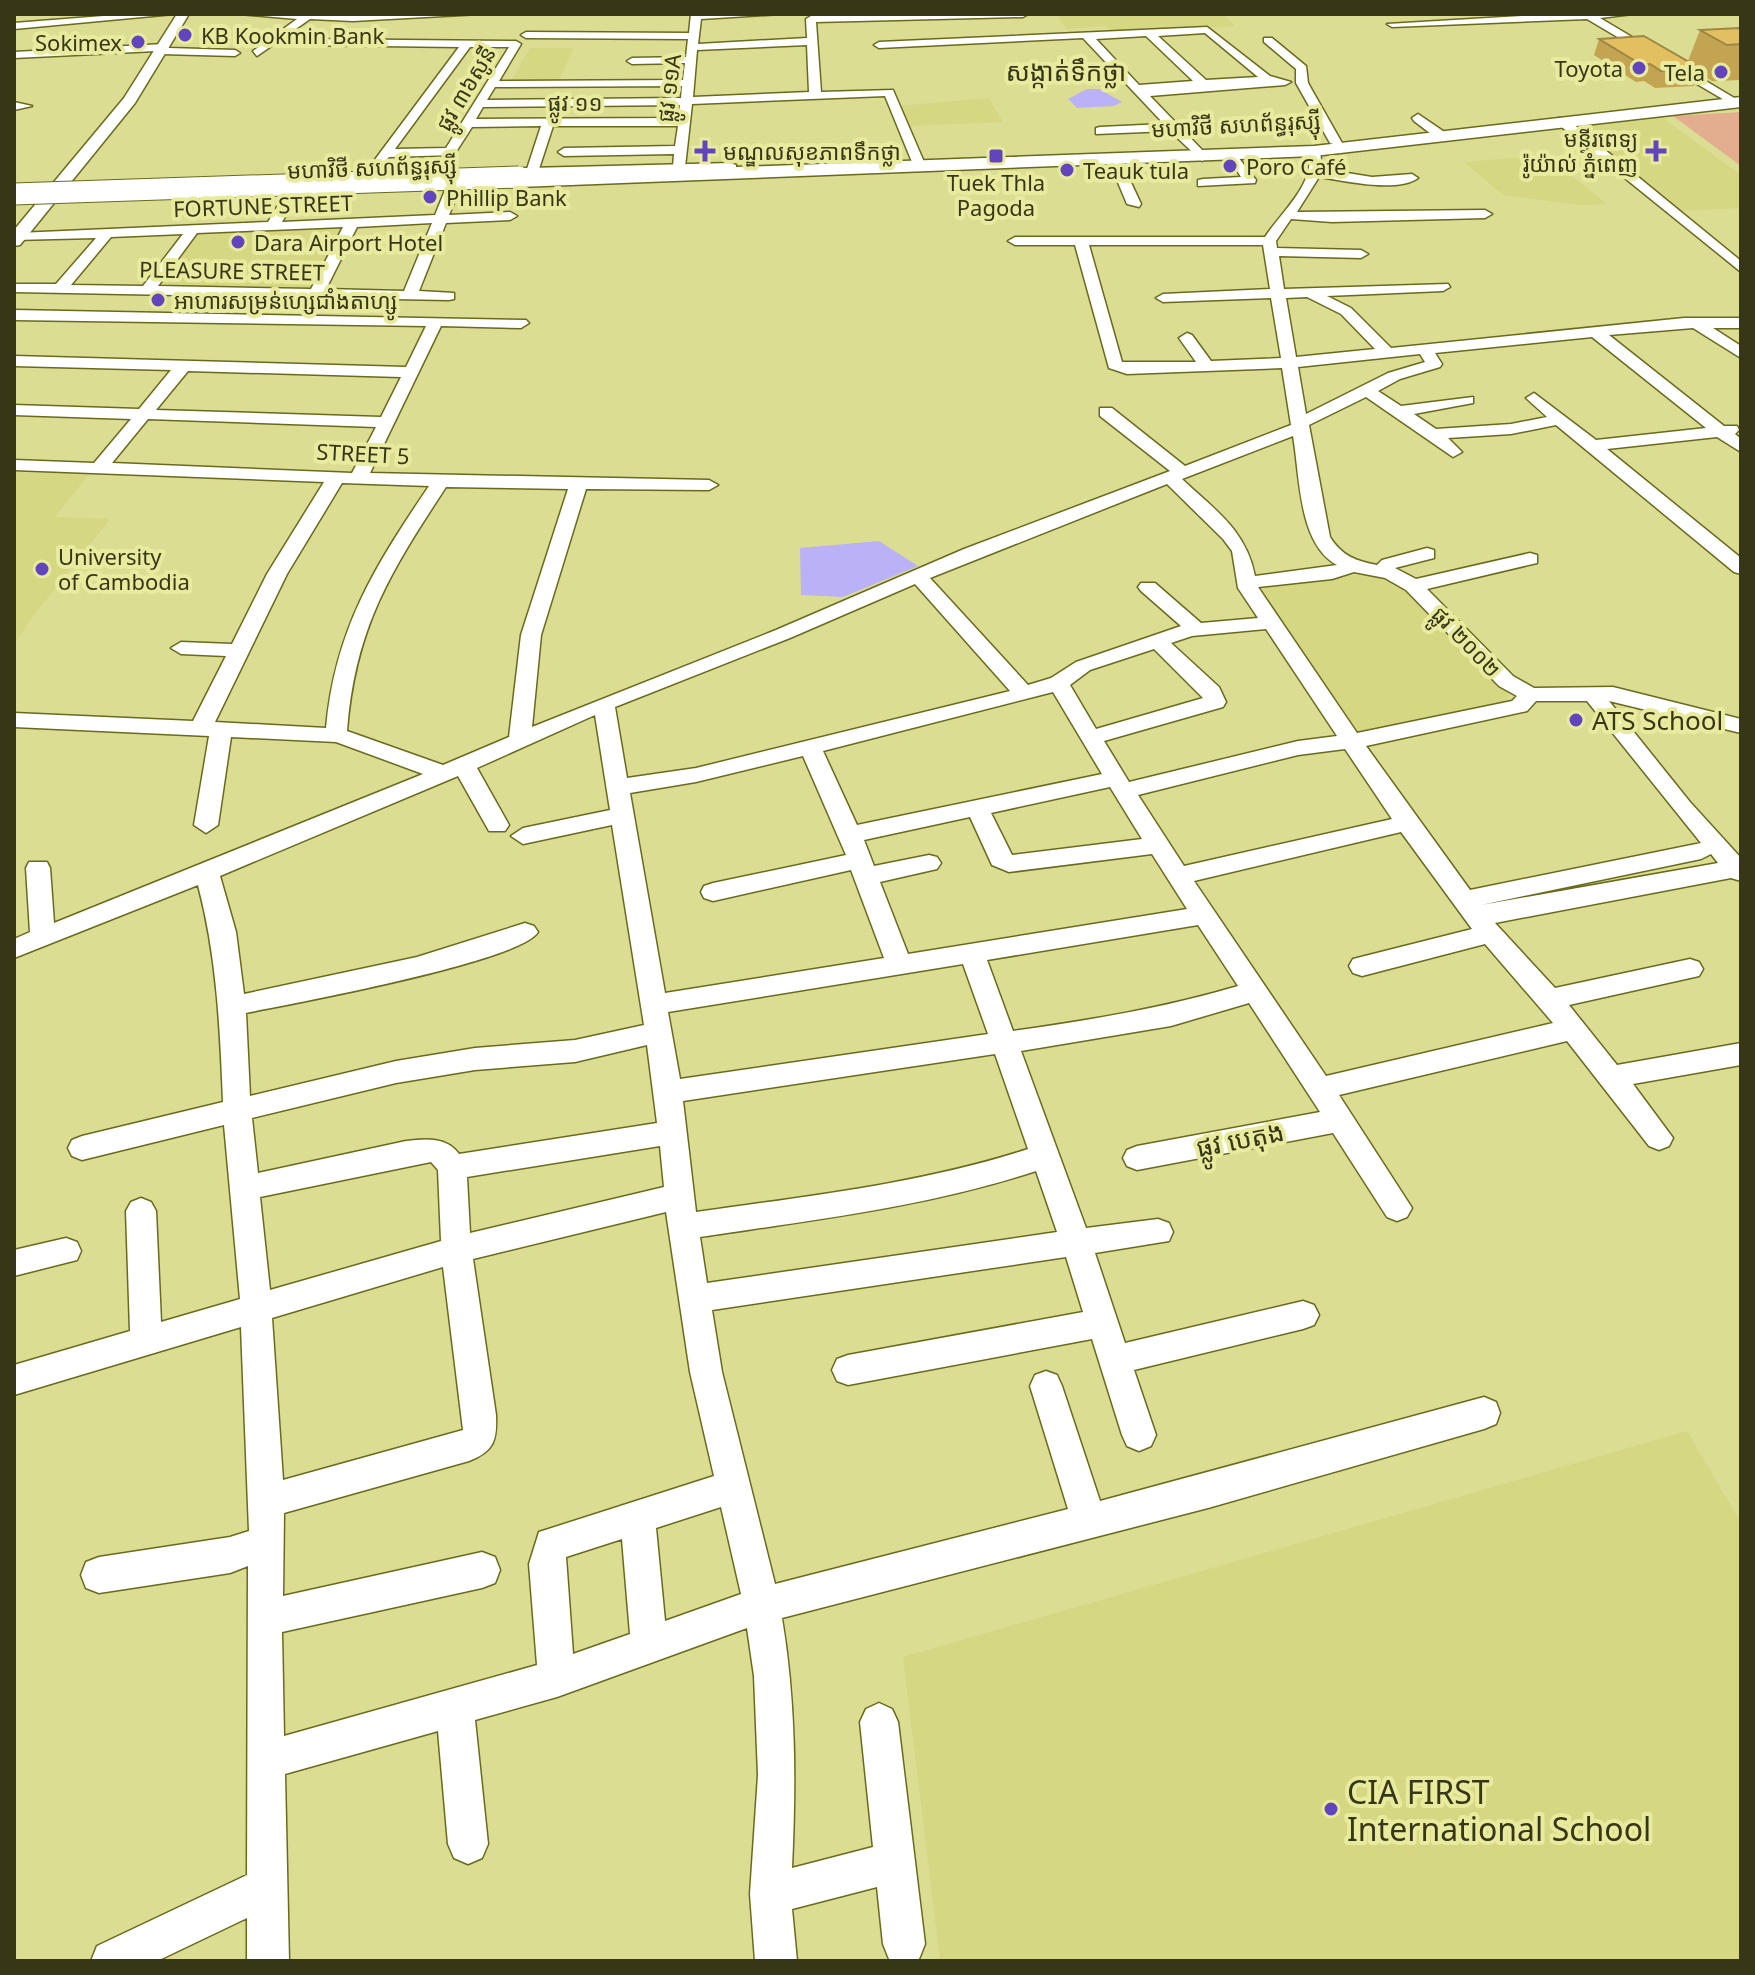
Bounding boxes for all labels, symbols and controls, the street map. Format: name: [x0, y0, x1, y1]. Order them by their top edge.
place label: KB Kookmin Bank: [201, 20, 384, 50]
marker: KB Kookmin Bank: [176, 26, 194, 44]
place label: Sokimex: [35, 27, 122, 57]
marker: Sokimex: [129, 33, 147, 51]
street label: ផ្លូវ ៣៦សូនី: [428, 40, 508, 139]
street label: ផ្លូវ ១១A: [649, 51, 694, 125]
district label: សង្កាត់ទឹកថ្លា: [1006, 53, 1126, 89]
place label: Toyota: [1555, 53, 1623, 83]
place label: Tela: [1664, 57, 1705, 87]
marker: Toyota: [1630, 59, 1648, 77]
marker: Tela: [1712, 63, 1730, 81]
street label: ផ្លូវ ១១: [548, 87, 602, 124]
street label: មហាវិថី សហព័ន្ធរុស្ស៊ី: [1150, 105, 1322, 149]
place label: មន្ទីរពេទ្យ រ៉ូយ៉ាល់ ភ្នំពេញ: [1523, 123, 1638, 179]
place label: មណ្ឌលសុខភាពទឹកថ្លា: [723, 136, 901, 167]
marker: មណ្ឌលសុខភាពទឹកថ្លា: [694, 140, 716, 162]
marker: មន្ទីរពេទ្យ រ៉ូយ៉ាល់ ភ្នំពេញ: [1645, 140, 1667, 162]
marker: Tuek Thla Pagoda: [987, 147, 1005, 165]
street label: មហាវិថី សហព័ន្ធរុស្ស៊ី: [287, 149, 458, 191]
place label: Poro Café: [1246, 151, 1347, 181]
place label: Teauk tula: [1083, 155, 1189, 185]
marker: Poro Café: [1221, 157, 1239, 175]
marker: Teauk tula: [1058, 161, 1076, 179]
place label: Tuek Thla Pagoda: [947, 167, 1045, 222]
place label: Phillip Bank: [446, 182, 567, 212]
street label: FORTUNE STREET: [173, 187, 353, 223]
marker: Phillip Bank: [421, 188, 439, 206]
place label: Dara Airport Hotel: [254, 227, 443, 257]
marker: Dara Airport Hotel: [229, 233, 247, 251]
street label: PLEASURE STREET: [139, 253, 325, 287]
place label: អាហារសម្រន់ហ្សេជាំងតាហ្សូ: [174, 285, 397, 321]
marker: អាហារសម្រន់ហ្សេជាំងតាហ្សូ: [149, 291, 167, 309]
street label: STREET 5: [316, 436, 410, 470]
place label: University of Cambodia: [58, 541, 190, 596]
marker: University of Cambodia: [33, 560, 51, 578]
street label: ផ្លូវ ២០០២: [1421, 599, 1508, 688]
place label: ATS School: [1592, 702, 1723, 738]
marker: ATS School: [1567, 711, 1585, 729]
street label: ផ្លូវ បេតុង: [1193, 1113, 1288, 1172]
place label: CIA FIRST International School: [1347, 1770, 1651, 1850]
marker: CIA FIRST International School: [1322, 1800, 1340, 1818]

